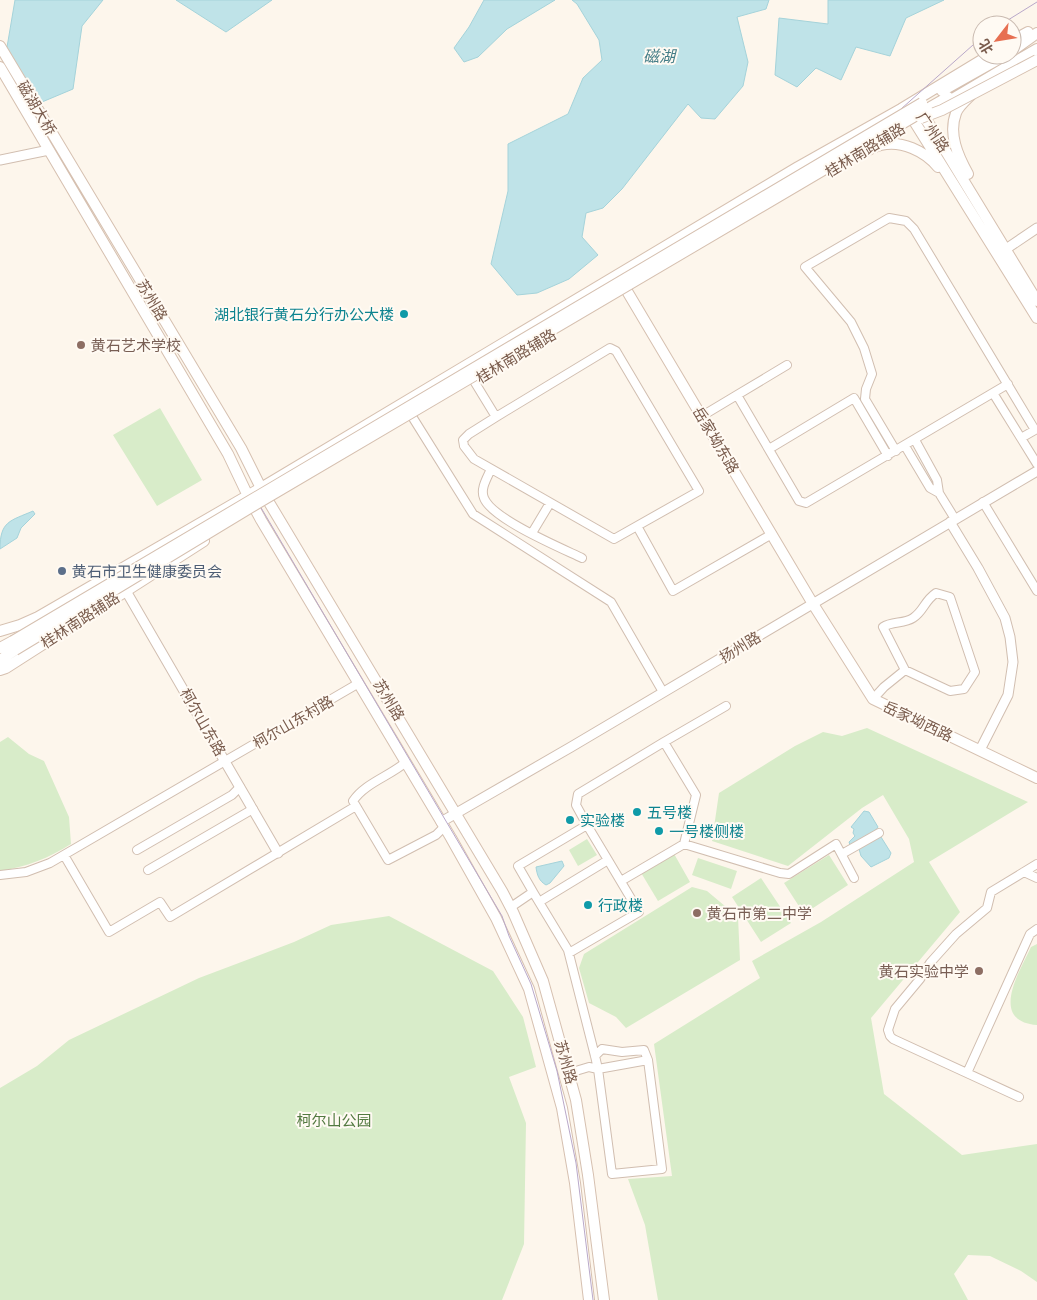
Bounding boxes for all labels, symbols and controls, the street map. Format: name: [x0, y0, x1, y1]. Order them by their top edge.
north arrow: [972, 15, 1022, 65]
text: 北: [975, 37, 996, 57]
water label: 磁湖: [643, 47, 678, 65]
street label: 磁湖大桥: [14, 78, 60, 138]
street label: 广州路: [913, 109, 953, 155]
street label: 桂林南路辅路: [822, 120, 908, 180]
street label: 苏州路: [133, 276, 171, 324]
place label: 湖北银行黄石分行办公大楼: [214, 306, 394, 323]
marker: 湖北银行黄石分行办公大楼: [398, 308, 410, 320]
street label: 桂林南路辅路: [473, 326, 559, 386]
place label: 黄石艺术学校: [91, 337, 181, 354]
marker: 黄石艺术学校: [75, 339, 87, 351]
street label: 岳家坳东路: [689, 403, 743, 477]
place label: 黄石市卫生健康委员会: [72, 563, 222, 580]
marker: 黄石市卫生健康委员会: [56, 565, 68, 577]
street label: 桂林南路辅路: [38, 588, 122, 652]
street label: 扬州路: [716, 628, 764, 666]
street label: 苏州路: [370, 676, 408, 724]
street label: 柯尔山东路: [177, 685, 229, 759]
street label: 柯尔山东村路: [250, 692, 336, 752]
street label: 岳家坳西路: [880, 697, 956, 745]
place label: 五号楼: [647, 804, 692, 821]
marker: 五号楼: [631, 806, 643, 818]
place label: 实验楼: [580, 812, 625, 829]
marker: 实验楼: [564, 814, 576, 826]
place label: 一号楼侧楼: [669, 823, 744, 840]
marker: 一号楼侧楼: [653, 825, 665, 837]
place label: 行政楼: [598, 897, 643, 914]
marker: 行政楼: [582, 899, 594, 911]
place label: 黄石市第二中学: [707, 905, 812, 922]
marker: 黄石市第二中学: [691, 907, 703, 919]
place label: 黄石实验中学: [879, 963, 969, 980]
marker: 黄石实验中学: [973, 965, 985, 977]
street label: 苏州路: [552, 1038, 580, 1086]
park label: 柯尔山公园: [296, 1112, 372, 1129]

